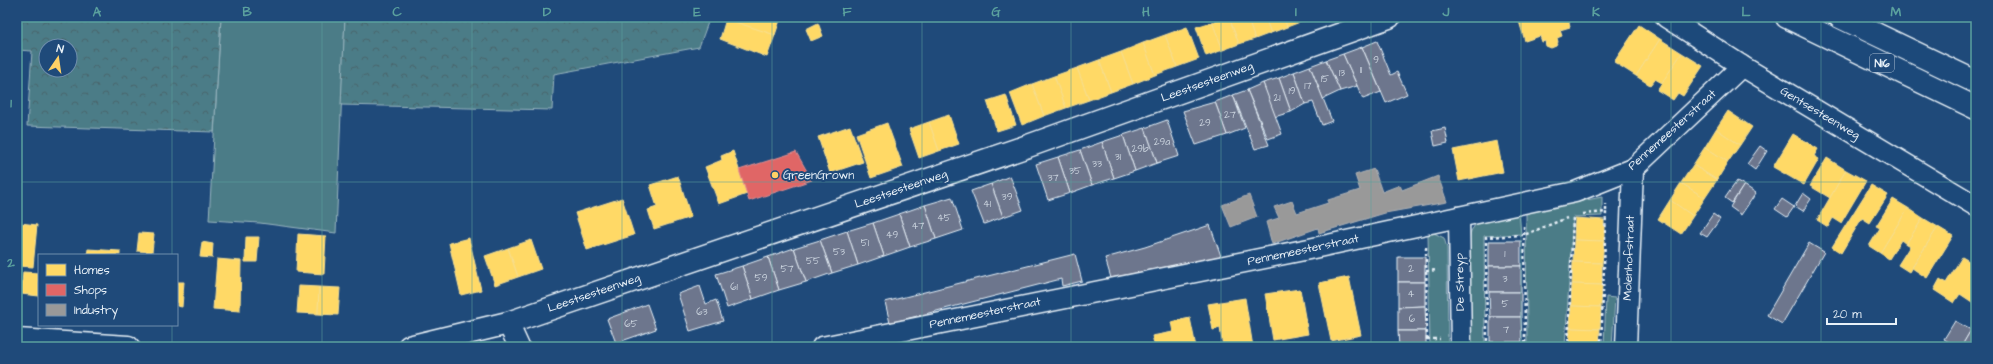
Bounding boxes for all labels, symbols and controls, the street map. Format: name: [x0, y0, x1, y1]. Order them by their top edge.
text: A: [93, 3, 102, 21]
text: B: [242, 3, 252, 21]
text: C: [392, 3, 402, 21]
text: D: [543, 3, 552, 21]
text: E: [693, 3, 701, 21]
text: F: [842, 3, 852, 21]
text: G: [991, 3, 1001, 21]
text: H: [1142, 3, 1150, 21]
text: I: [1295, 3, 1297, 21]
text: J: [1442, 3, 1450, 21]
text: K: [1592, 3, 1600, 21]
text: L: [1741, 3, 1751, 21]
text: M: [1891, 3, 1902, 21]
north arrow: [38, 38, 78, 78]
text: N: [55, 41, 65, 57]
house number: 9: [1373, 53, 1379, 67]
road number: N16: [1870, 54, 1894, 72]
street label: Leestsesteenweg: [1159, 57, 1256, 108]
house number: 11: [1360, 63, 1363, 77]
house number: 13: [1339, 66, 1345, 80]
house number: 15: [1321, 72, 1329, 86]
house number: 17: [1304, 79, 1312, 93]
street label: Gentsesteenweg: [1776, 82, 1863, 144]
house number: 19: [1289, 84, 1296, 98]
street label: Pennemeesterstraat: [1624, 86, 1720, 174]
house number: 21: [1273, 91, 1281, 105]
text: 1: [10, 94, 12, 112]
house number: 27: [1224, 108, 1236, 122]
house number: 29: [1199, 116, 1211, 130]
house number: 29a: [1154, 135, 1170, 149]
house number: 29b: [1131, 142, 1149, 156]
house number: 31: [1115, 150, 1122, 164]
house number: 33: [1092, 157, 1102, 171]
house number: 35: [1069, 164, 1081, 178]
street label: Leestsesteenweg: [852, 165, 950, 214]
place label: GreenGrown: [783, 167, 854, 184]
marker: GreenGrown: [770, 170, 780, 180]
house number: 37: [1047, 171, 1059, 185]
house number: 39: [1002, 190, 1013, 204]
house number: 41: [983, 197, 992, 211]
house number: 45: [937, 211, 951, 225]
street label: Molenhofstraat: [1619, 215, 1639, 301]
house number: 47: [912, 219, 924, 233]
house number: 49: [886, 228, 899, 242]
street label: Pennemeesterstraat: [1246, 230, 1360, 270]
house number: 51: [861, 236, 870, 250]
house number: 53: [833, 245, 845, 259]
house number: 1: [1504, 247, 1506, 261]
street label: De Streyp: [1451, 253, 1470, 311]
text: 2: [6, 254, 15, 272]
legend: [38, 254, 178, 326]
house number: 55: [806, 254, 820, 268]
text: Homes: [74, 262, 110, 279]
house number: 57: [780, 262, 794, 276]
house number: 2: [1408, 262, 1414, 276]
street label: Leestsesteenweg: [545, 269, 643, 318]
house number: 59: [755, 271, 768, 285]
house number: 3: [1502, 272, 1508, 286]
house number: 61: [730, 280, 738, 294]
text: Shops: [74, 282, 107, 299]
house number: 4: [1408, 287, 1415, 301]
street label: Pennemeesterstraat: [928, 293, 1042, 333]
house number: 5: [1501, 297, 1509, 311]
scale bar: [1827, 300, 1896, 326]
text: Industry: [74, 302, 119, 320]
house number: 63: [696, 305, 708, 319]
text: 20 m: [1833, 306, 1862, 323]
house number: 6: [1409, 312, 1416, 326]
house number: 65: [624, 317, 638, 331]
house number: 7: [1503, 323, 1509, 337]

